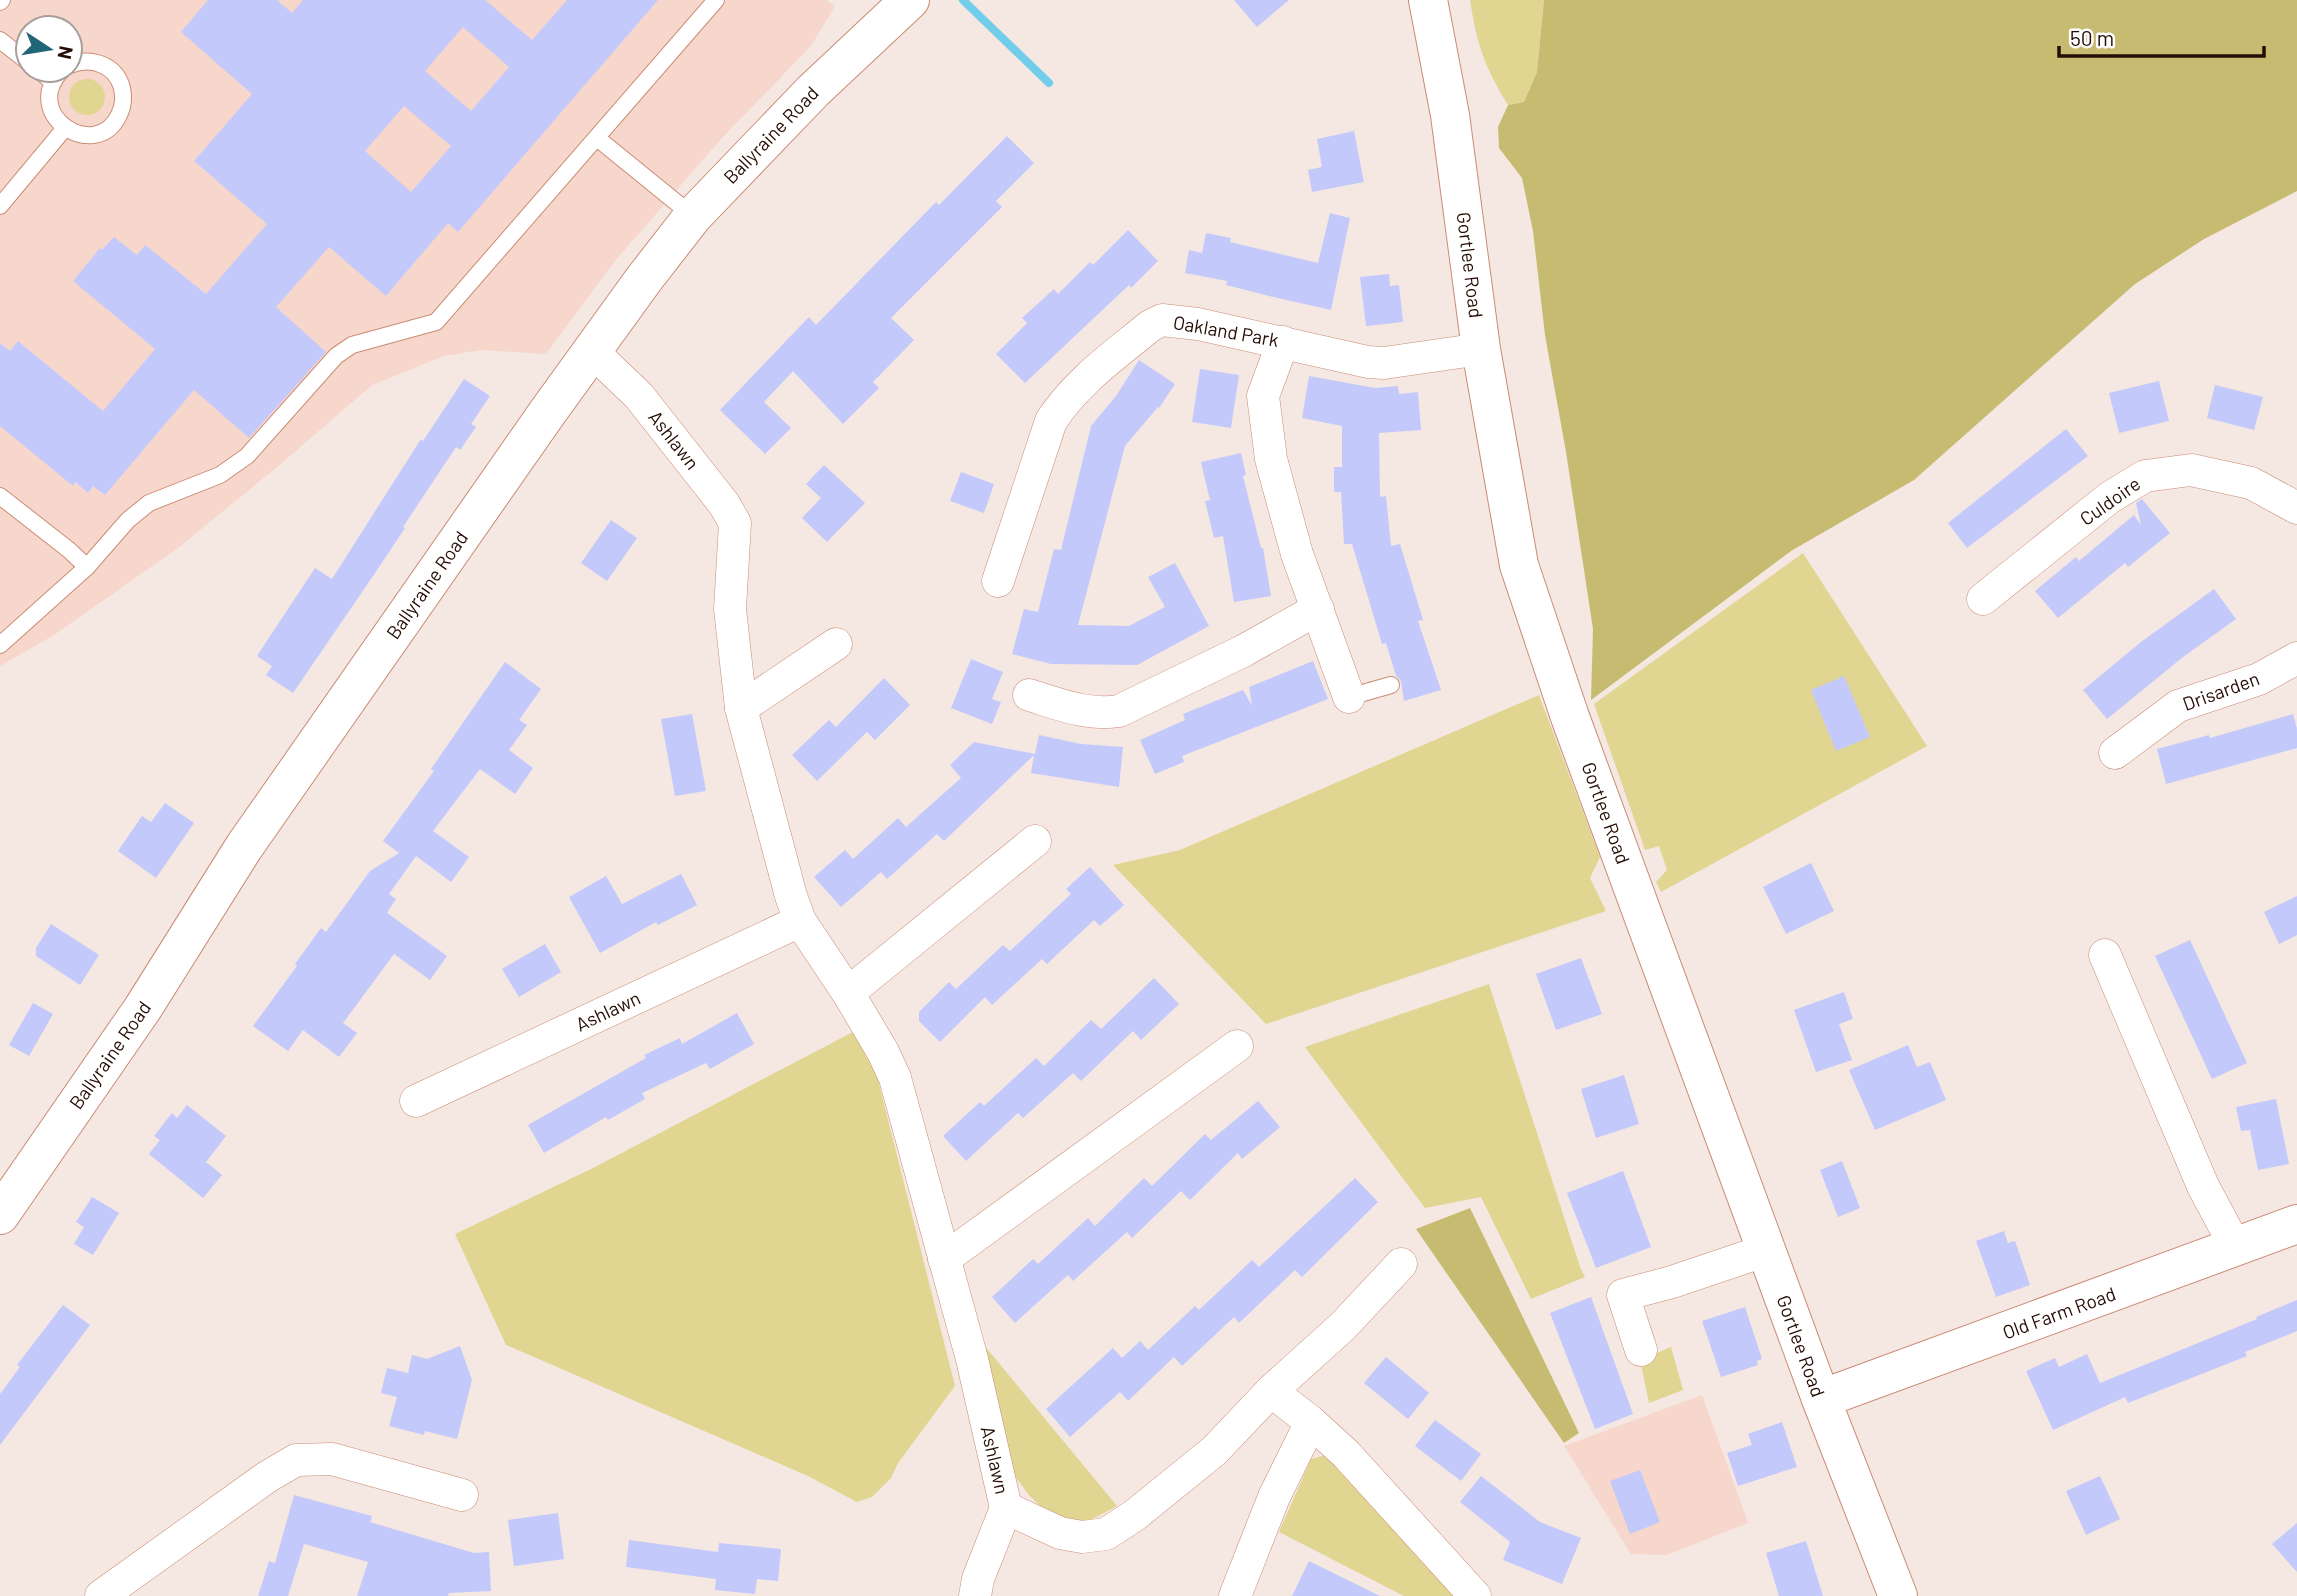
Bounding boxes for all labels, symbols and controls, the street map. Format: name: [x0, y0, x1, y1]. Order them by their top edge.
north arrow: [14, 14, 84, 84]
scale bar: [2059, 14, 2264, 58]
text: 50 m: [2070, 25, 2114, 50]
text: N: [54, 44, 79, 61]
street label: Ballyraine Road: [718, 81, 823, 188]
street label: Gortlee Road: [1453, 211, 1488, 319]
street label: Oakland Park: [1172, 310, 1281, 351]
street label: Ashlawn: [644, 405, 705, 474]
street label: Culdoire: [2075, 471, 2144, 530]
street label: Ballyraine Road: [381, 526, 472, 643]
street label: Drisarden: [2179, 666, 2262, 715]
street label: Gortlee Road: [1577, 759, 1635, 867]
street label: Ashlawn: [572, 986, 644, 1036]
street label: Ballyraine Road: [64, 996, 155, 1113]
street label: Old Farm Road: [1999, 1281, 2119, 1344]
street label: Gortlee Road: [1772, 1292, 1830, 1400]
street label: Ashlawn: [977, 1424, 1014, 1496]

